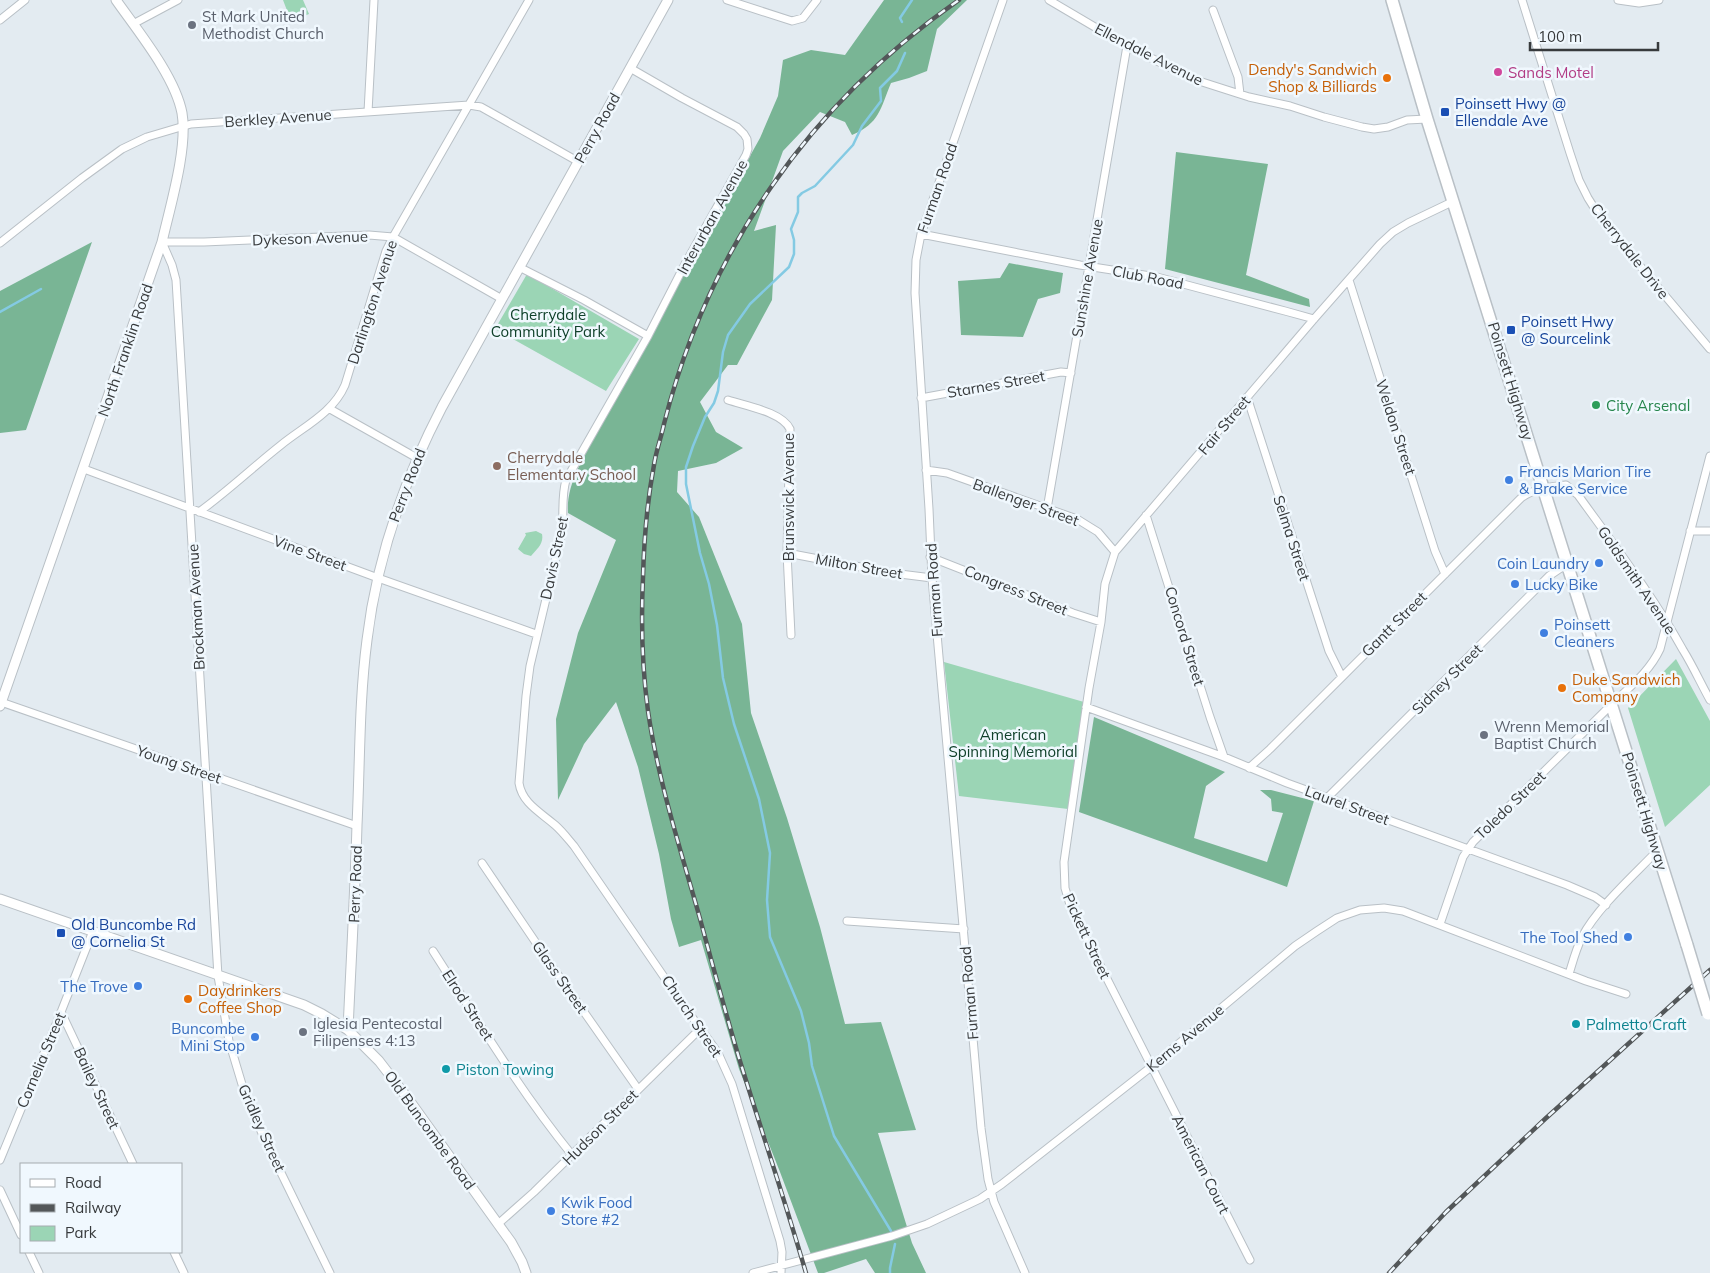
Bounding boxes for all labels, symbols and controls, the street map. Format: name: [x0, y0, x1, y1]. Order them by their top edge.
place label: St Mark United Methodist Church: [202, 7, 324, 43]
marker: St Mark United Methodist Church: [186, 19, 198, 31]
street label: Ellendale Avenue: [1092, 19, 1206, 89]
scale bar: [1530, 20, 1658, 52]
text: 100 m: [1538, 27, 1582, 46]
place label: Dendy's Sandwich Shop & Billiards: [1248, 60, 1377, 96]
place label: Sands Motel: [1508, 63, 1594, 82]
marker: Sands Motel: [1492, 66, 1504, 78]
marker: Dendy's Sandwich Shop & Billiards: [1381, 72, 1393, 84]
street label: Perry Road: [570, 89, 624, 167]
place label: Poinsett Hwy @ Ellendale Ave: [1455, 94, 1566, 130]
street label: Berkley Avenue: [224, 105, 332, 131]
marker: Poinsett Hwy @ Ellendale Ave: [1439, 106, 1451, 118]
street label: Furman Road: [913, 140, 961, 236]
street label: Interurban Avenue: [673, 156, 751, 278]
street label: Cherrydale Drive: [1587, 199, 1673, 303]
street label: Sunshine Avenue: [1067, 217, 1107, 339]
street label: Dykeson Avenue: [252, 226, 368, 250]
street label: Darlington Avenue: [343, 238, 401, 366]
street label: Club Road: [1111, 261, 1185, 293]
street label: North Franklin Road: [93, 281, 157, 419]
park label: Cherrydale Community Park: [491, 305, 605, 341]
place label: Poinsett Hwy @ Sourcelink: [1521, 312, 1614, 348]
street label: Poinsett Highway: [1484, 320, 1538, 443]
marker: Poinsett Hwy @ Sourcelink: [1505, 324, 1517, 336]
street label: Starnes Street: [946, 366, 1046, 402]
street label: Weldon Street: [1372, 377, 1420, 477]
street label: Fair Street: [1194, 391, 1254, 459]
place label: City Arsenal: [1606, 396, 1690, 415]
marker: City Arsenal: [1590, 399, 1602, 411]
street label: Brunswick Avenue: [779, 433, 798, 561]
street label: Perry Road: [384, 445, 430, 525]
place label: Cherrydale Elementary School: [507, 448, 636, 484]
marker: Cherrydale Elementary School: [491, 460, 503, 472]
place label: Francis Marion Tire & Brake Service: [1519, 462, 1651, 498]
street label: Ballenger Street: [970, 474, 1082, 530]
marker: Francis Marion Tire & Brake Service: [1503, 474, 1515, 486]
street label: Selma Street: [1269, 493, 1315, 583]
street label: Davis Street: [536, 515, 572, 601]
street label: Goldsmith Avenue: [1594, 522, 1680, 638]
street label: Vine Street: [271, 531, 349, 575]
street label: Furman Road: [921, 542, 947, 638]
street label: Brockman Avenue: [183, 543, 209, 671]
street label: Milton Street: [814, 549, 904, 583]
place label: Coin Laundry: [1497, 554, 1589, 573]
marker: Coin Laundry: [1593, 557, 1605, 569]
street label: Congress Street: [961, 561, 1071, 619]
place label: Lucky Bike: [1525, 575, 1598, 594]
marker: Lucky Bike: [1509, 578, 1521, 590]
street label: Concord Street: [1161, 584, 1209, 688]
street label: Gantt Street: [1357, 587, 1431, 661]
place label: Poinsett Cleaners: [1554, 615, 1615, 651]
marker: Poinsett Cleaners: [1538, 627, 1550, 639]
street label: Sidney Street: [1408, 640, 1486, 718]
place label: Duke Sandwich Company: [1572, 670, 1680, 706]
marker: Duke Sandwich Company: [1556, 682, 1568, 694]
place label: Wrenn Memorial Baptist Church: [1494, 717, 1609, 753]
park label: American Spinning Memorial: [948, 725, 1078, 761]
marker: Wrenn Memorial Baptist Church: [1478, 729, 1490, 741]
street label: Young Street: [133, 740, 224, 787]
street label: Poinsett Highway: [1618, 750, 1672, 873]
street label: Toledo Street: [1471, 766, 1549, 844]
street label: Laurel Street: [1302, 781, 1392, 829]
street label: Perry Road: [344, 845, 366, 923]
street label: Pickett Street: [1059, 890, 1115, 982]
place label: Old Buncombe Rd @ Cornelia St: [71, 915, 196, 951]
marker: Old Buncombe Rd @ Cornelia St: [55, 927, 67, 939]
place label: The Tool Shed: [1520, 928, 1618, 947]
marker: The Tool Shed: [1622, 931, 1634, 943]
street label: Glass Street: [528, 937, 592, 1017]
street label: Furman Road: [955, 945, 983, 1041]
street label: Elrod Street: [438, 966, 498, 1044]
street label: Church Street: [658, 971, 726, 1061]
place label: The Trove: [60, 977, 128, 996]
marker: The Trove: [132, 980, 144, 992]
place label: Daydrinkers Coffee Shop: [198, 981, 282, 1017]
marker: Daydrinkers Coffee Shop: [182, 993, 194, 1005]
street label: Kerns Avenue: [1142, 1000, 1228, 1076]
street label: Cornelia Street: [12, 1009, 70, 1111]
place label: Iglesia Pentecostal Filipenses 4:13: [313, 1014, 442, 1050]
place label: Palmetto Craft: [1586, 1015, 1687, 1034]
marker: Palmetto Craft: [1570, 1018, 1582, 1030]
place label: Buncombe Mini Stop: [171, 1019, 245, 1055]
marker: Iglesia Pentecostal Filipenses 4:13: [297, 1026, 309, 1038]
marker: Buncombe Mini Stop: [249, 1031, 261, 1043]
street label: Bailey Street: [70, 1044, 124, 1132]
place label: Piston Towing: [456, 1060, 554, 1079]
marker: Piston Towing: [440, 1063, 452, 1075]
street label: Old Buncombe Road: [380, 1067, 480, 1193]
street label: Gridley Street: [234, 1081, 290, 1175]
street label: Hudson Street: [558, 1085, 642, 1169]
street label: American Court: [1168, 1111, 1234, 1217]
legend: [20, 1163, 182, 1253]
text: Road: [65, 1173, 102, 1192]
place label: Kwik Food Store #2: [561, 1193, 633, 1229]
text: Railway: [65, 1198, 121, 1217]
marker: Kwik Food Store #2: [545, 1205, 557, 1217]
text: Park: [65, 1223, 97, 1242]

